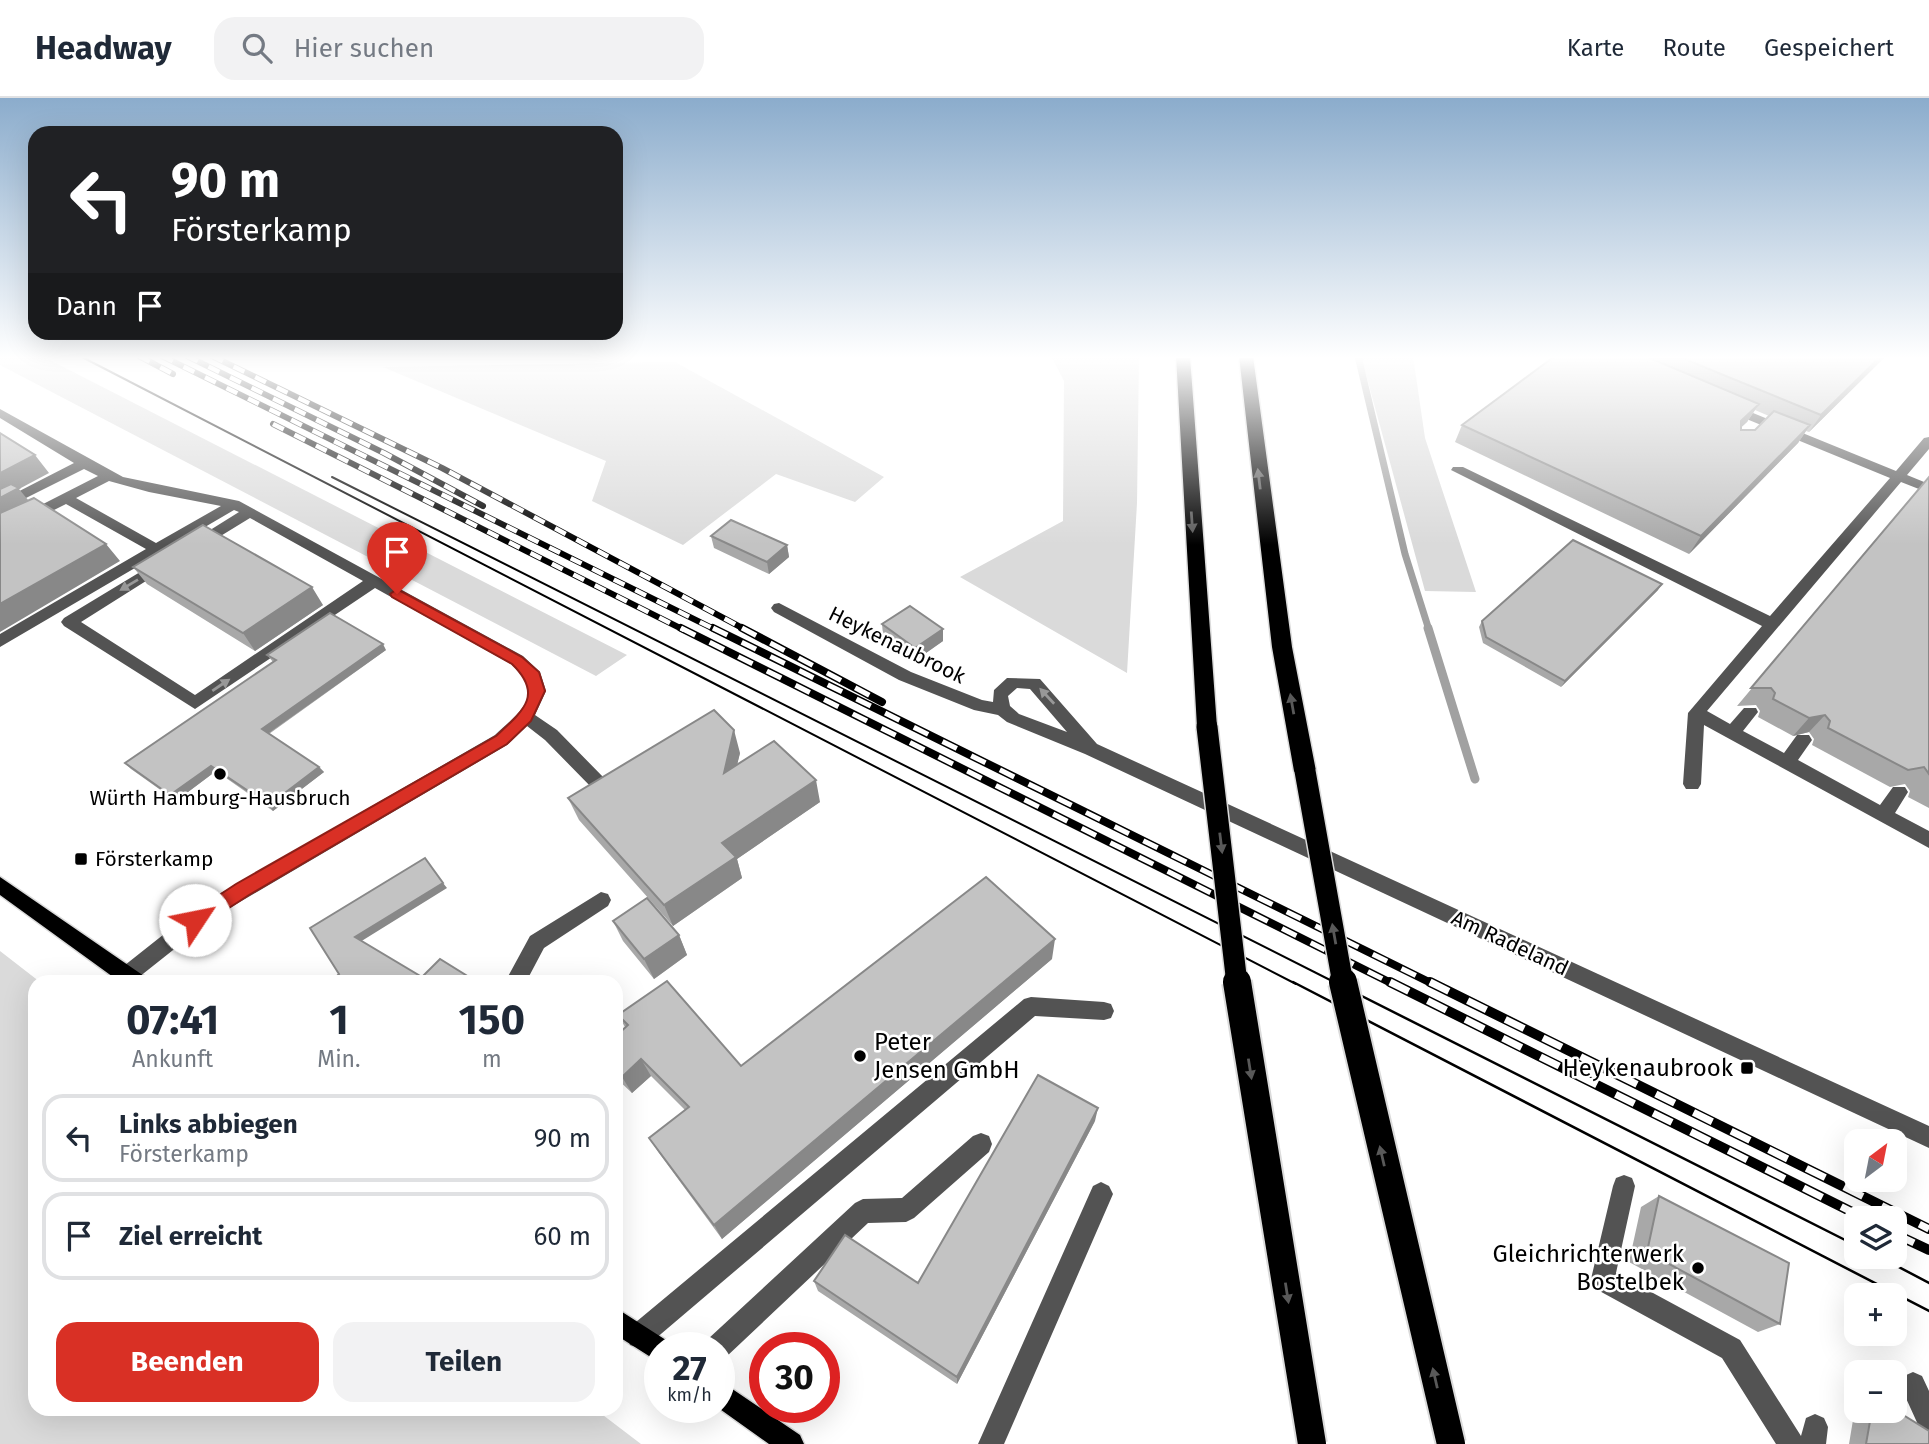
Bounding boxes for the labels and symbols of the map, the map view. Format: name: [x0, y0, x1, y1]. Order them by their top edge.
one-way arrow: [1254, 468, 1265, 490]
one-way arrow: [1187, 512, 1198, 534]
pin: [367, 522, 427, 594]
one-way arrow: [119, 579, 138, 592]
street label: Heykenaubrook: [824, 601, 970, 689]
one-way arrow: [212, 678, 230, 692]
one-way arrow: [1039, 687, 1055, 705]
one-way arrow: [1287, 693, 1298, 715]
marker: Würth Hamburg-Hausbruch: [212, 766, 228, 782]
place label: Würth Hamburg-Hausbruch: [89, 785, 351, 811]
one-way arrow: [1215, 832, 1226, 854]
place label: Försterkamp: [95, 846, 214, 872]
marker: Försterkamp: [73, 851, 89, 867]
position arrow: [158, 883, 232, 957]
street label: Am Radeland: [1447, 905, 1573, 981]
one-way arrow: [1328, 923, 1339, 945]
place label: Peter Jensen GmbH: [874, 1028, 1019, 1084]
marker: Peter Jensen GmbH: [852, 1048, 868, 1064]
place label: Heykenaubrook: [1563, 1054, 1734, 1082]
one-way arrow: [1245, 1058, 1256, 1080]
marker: Heykenaubrook: [1739, 1060, 1755, 1076]
north arrow: [1844, 1129, 1908, 1192]
one-way arrow: [1376, 1145, 1387, 1167]
place label: Gleichrichterwerk Bostelbek: [1493, 1240, 1685, 1296]
marker: Gleichrichterwerk Bostelbek: [1690, 1260, 1706, 1276]
one-way arrow: [1282, 1282, 1293, 1304]
speed limit sign: 30: [749, 1332, 840, 1423]
one-way arrow: [1429, 1367, 1440, 1389]

